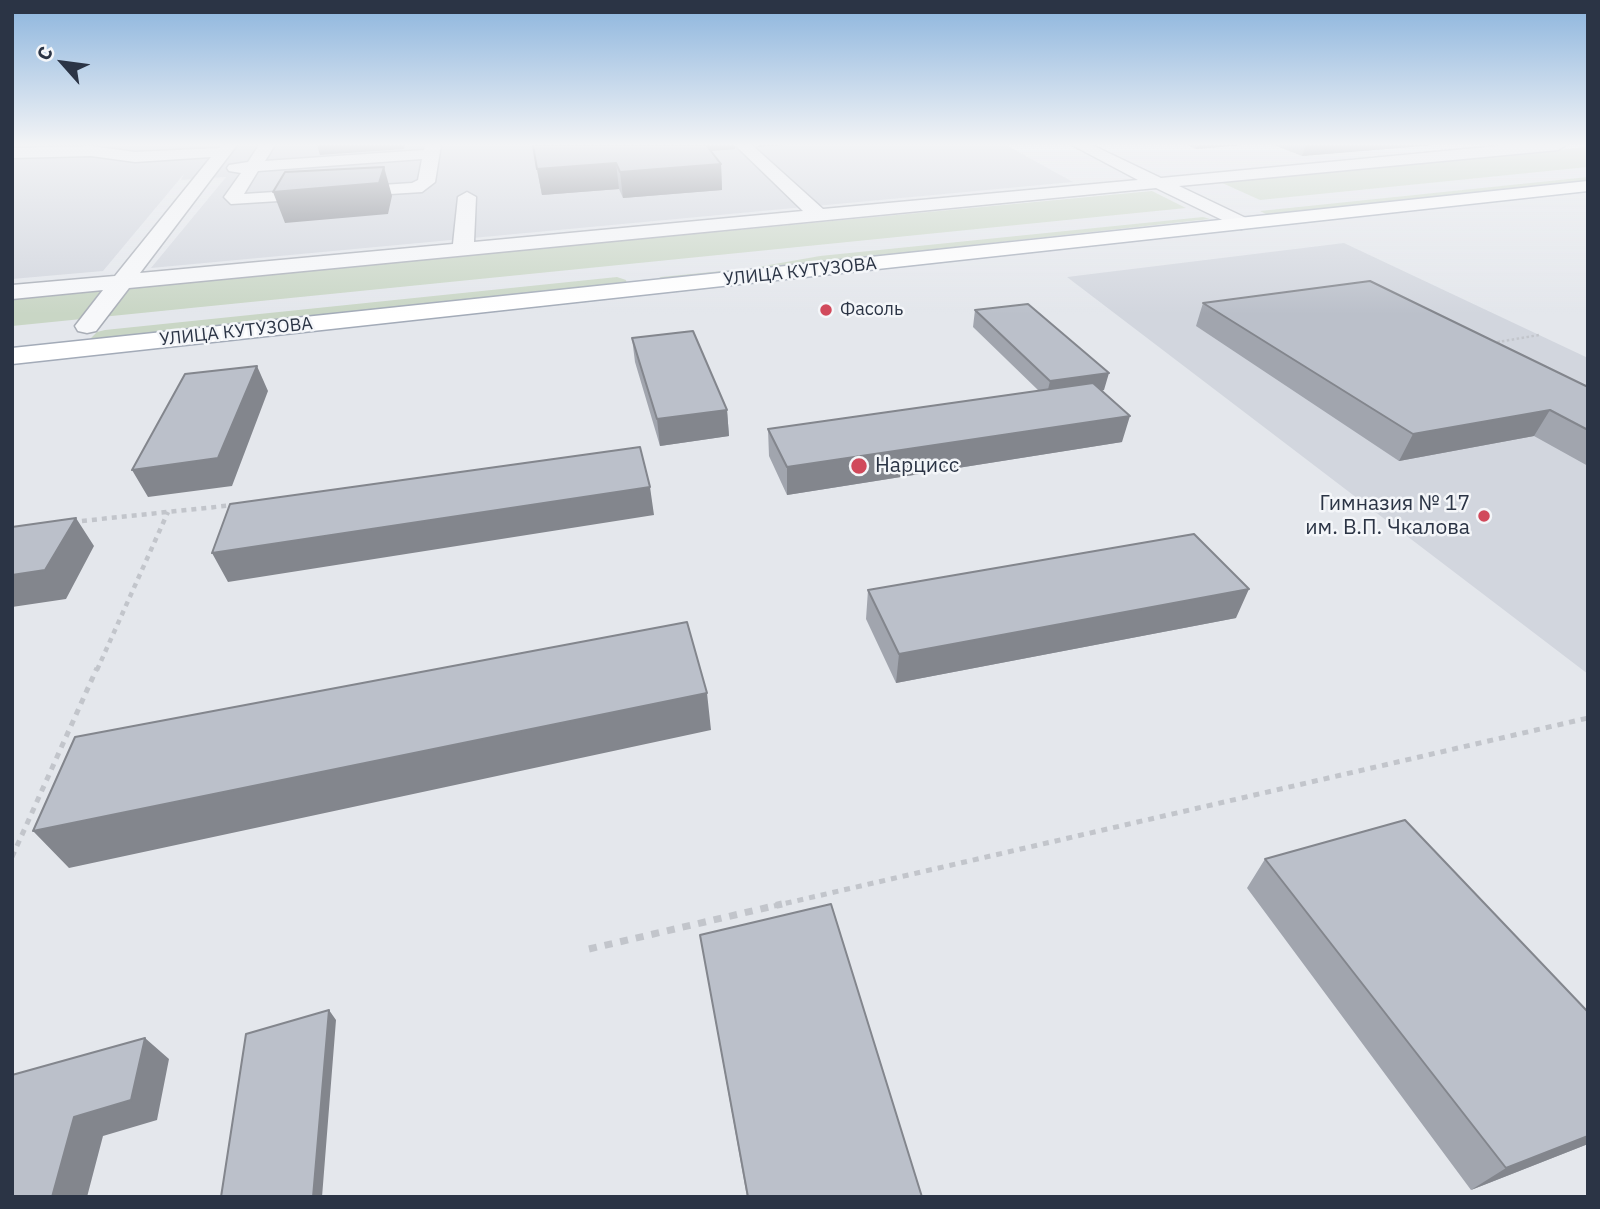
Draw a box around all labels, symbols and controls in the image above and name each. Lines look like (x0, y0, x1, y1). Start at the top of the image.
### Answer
north arrow (28, 28, 98, 98)
text: С (31, 42, 58, 64)
street label: УЛИЦА КУТУЗОВА (722, 253, 878, 291)
place label: Фасоль (840, 299, 903, 321)
marker: Фасоль (818, 302, 834, 318)
street label: УЛИЦА КУТУЗОВА (158, 313, 314, 351)
place label: Нарцисс (875, 453, 959, 479)
marker: Нарцисс (849, 456, 869, 476)
place label: Гимназия № 17 им. В.П. Чкалова (1305, 491, 1470, 541)
marker: Гимназия № 17 им. В.П. Чкалова (1476, 508, 1492, 524)

